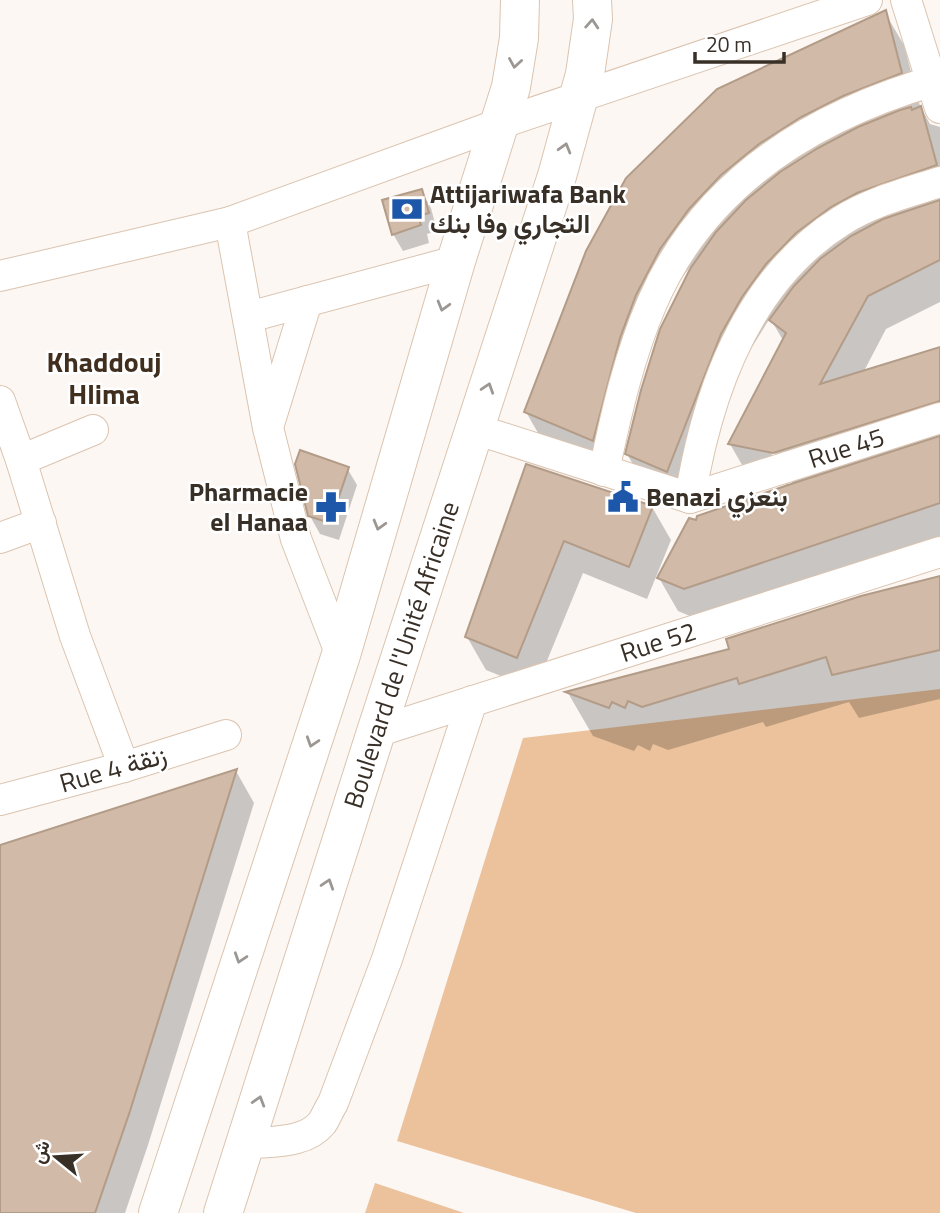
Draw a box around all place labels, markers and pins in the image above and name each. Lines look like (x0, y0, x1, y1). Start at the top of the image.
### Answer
place label: Attijariwafa Bank التجاري وفا بنك (430, 174, 627, 246)
bank icon: Attijariwafa Bank التجاري وفا بنك (390, 192, 424, 226)
place label: Pharmacie el Hanaa (189, 472, 308, 541)
place label: Benazi بنعزي (646, 477, 788, 519)
public building icon: Benazi بنعزي (606, 480, 640, 514)
pharmacy icon: Pharmacie el Hanaa (314, 490, 348, 524)

